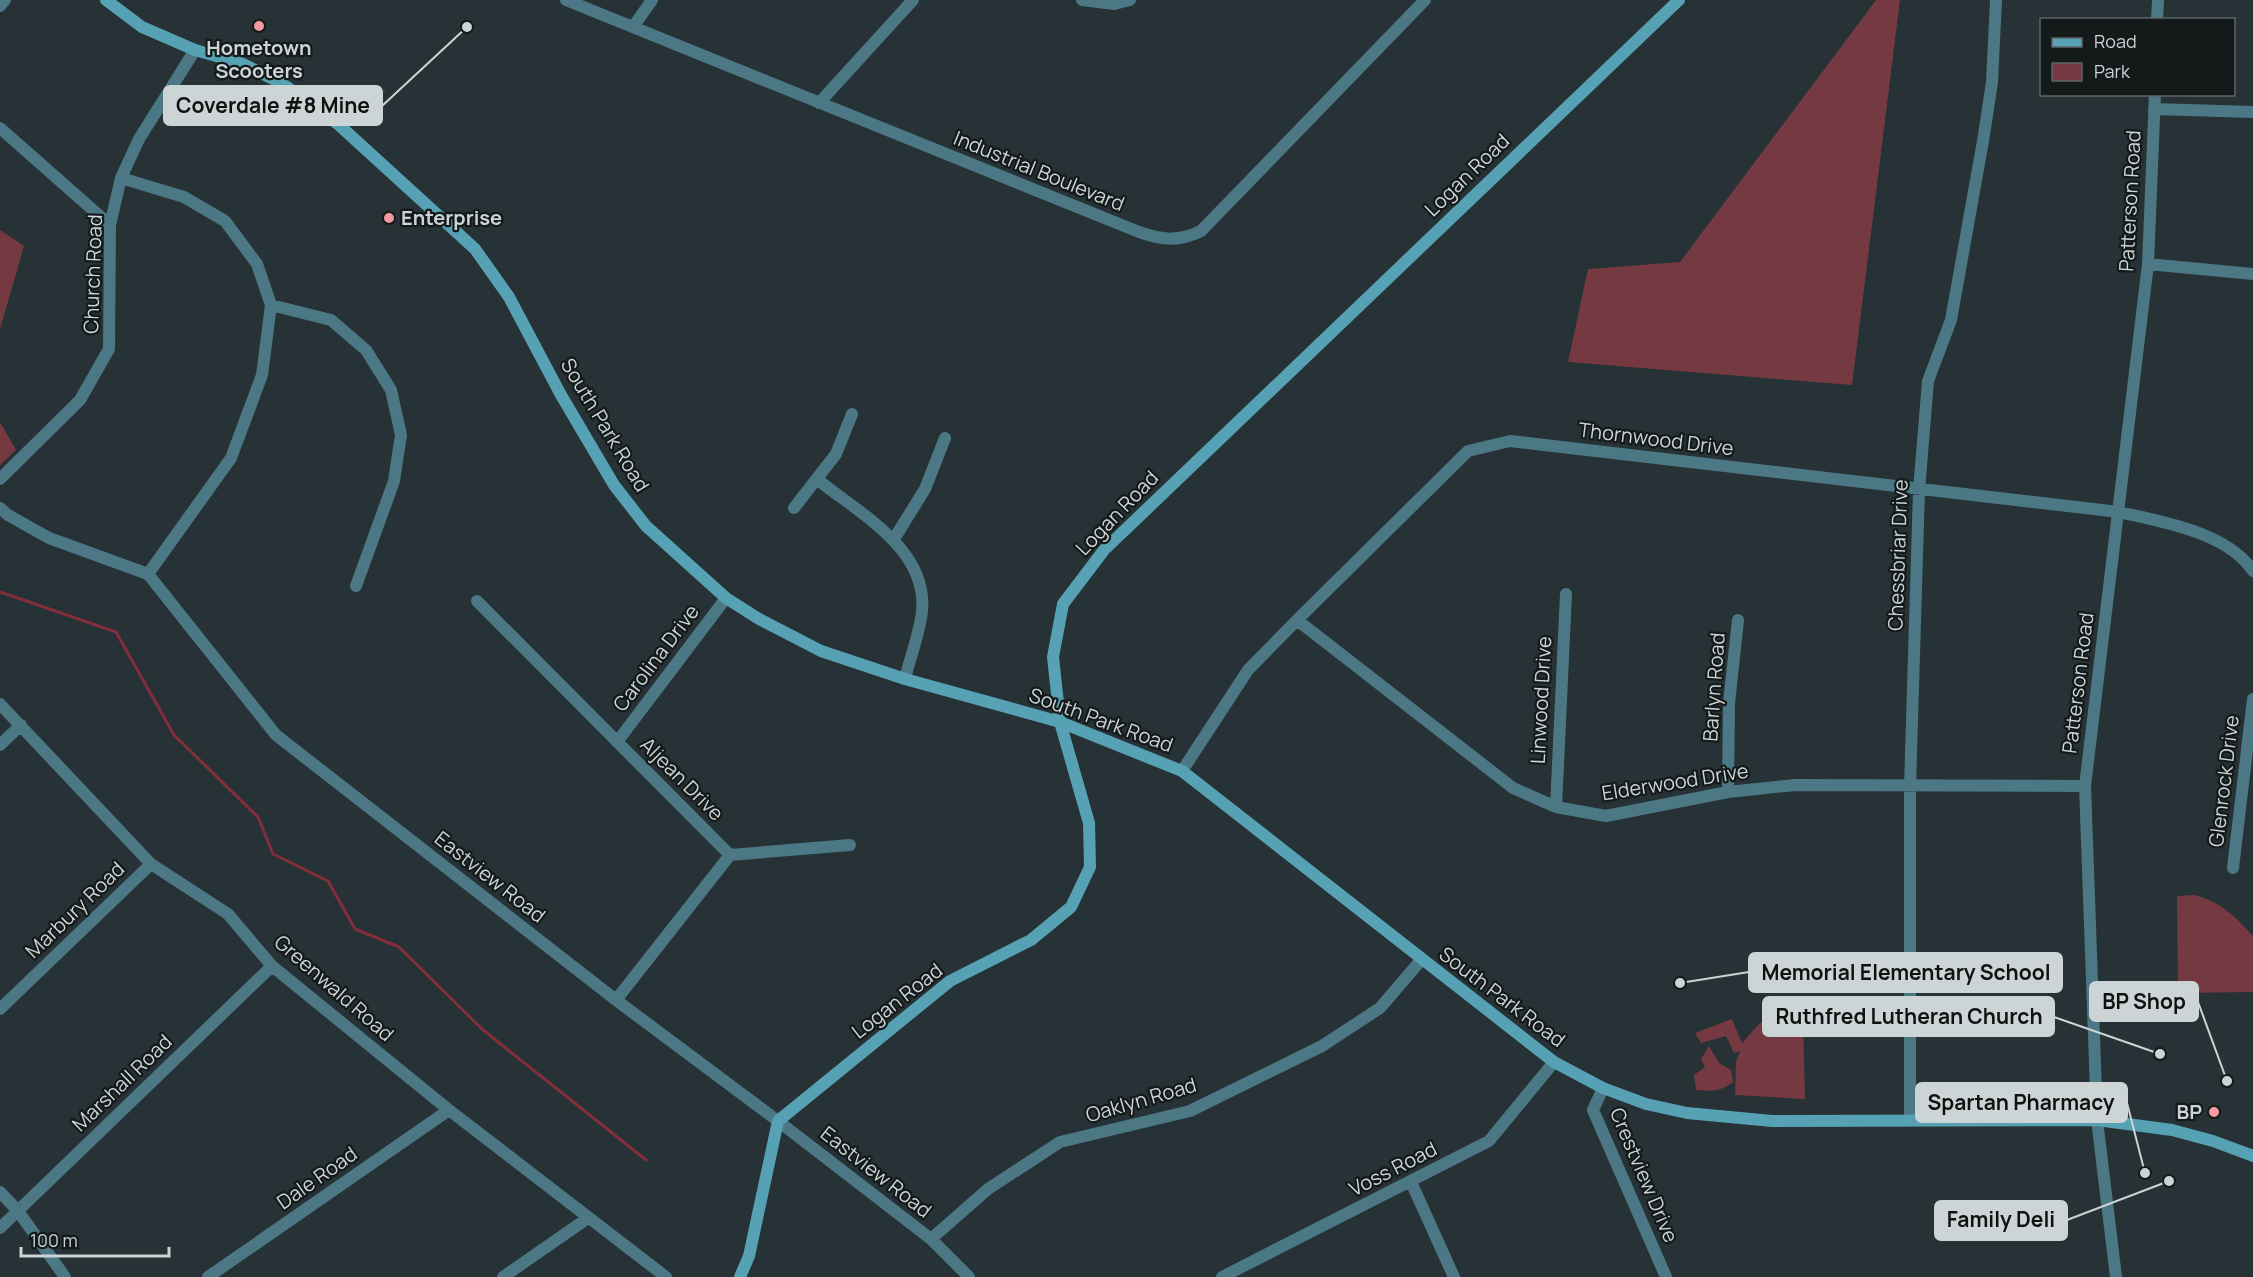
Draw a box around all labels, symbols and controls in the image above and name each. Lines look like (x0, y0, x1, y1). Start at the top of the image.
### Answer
legend (2040, 18, 2235, 96)
marker: Hometown Scooters (252, 19, 266, 33)
text: Road (2094, 29, 2137, 53)
place label: Hometown Scooters (206, 34, 312, 84)
text: Park (2094, 59, 2131, 83)
callout: Coverdale #8 Mine (164, 86, 382, 125)
text: Coverdale #8 Mine (176, 91, 370, 119)
street label: Industrial Boulevard (950, 124, 1129, 217)
street label: Logan Road (1418, 127, 1515, 222)
street label: Patterson Road (2112, 130, 2147, 272)
place label: Enterprise (401, 204, 502, 231)
marker: Enterprise (382, 211, 396, 225)
street label: Church Road (77, 214, 108, 334)
street label: South Park Road (555, 353, 656, 496)
street label: Thornwood Drive (1577, 416, 1735, 461)
street label: Logan Road (1069, 464, 1164, 561)
street label: Chessbriar Drive (1881, 479, 1914, 631)
street label: Carolina Drive (606, 599, 705, 717)
street label: Patterson Road (2055, 611, 2100, 755)
street label: Barlyn Road (1696, 632, 1731, 742)
street label: Linwood Drive (1524, 635, 1557, 765)
street label: South Park Road (1026, 681, 1177, 758)
street label: Glenrock Drive (2202, 713, 2245, 848)
street label: Aljean Drive (635, 731, 730, 826)
street label: Elderwood Drive (1600, 757, 1750, 806)
street label: Eastview Road (429, 825, 551, 928)
street label: Marbury Road (19, 856, 130, 964)
street label: Greenwald Road (269, 928, 400, 1047)
street label: South Park Road (1434, 940, 1571, 1053)
callout: Memorial Elementary School (1749, 953, 2062, 992)
street label: Logan Road (846, 957, 948, 1045)
text: Memorial Elementary School (1761, 958, 2051, 986)
callout: BP Shop (2090, 982, 2198, 1021)
text: BP Shop (2102, 987, 2186, 1015)
callout: Ruthfred Lutheran Church (1763, 997, 2054, 1036)
text: Ruthfred Lutheran Church (1775, 1002, 2043, 1030)
street label: Marshall Road (66, 1028, 177, 1137)
street label: Oaklyn Road (1082, 1071, 1199, 1128)
callout: Spartan Pharmacy (1916, 1083, 2127, 1122)
text: Spartan Pharmacy (1927, 1088, 2115, 1116)
place label: BP (2177, 1098, 2202, 1125)
street label: Crestview Drive (1604, 1103, 1685, 1246)
marker: BP (2207, 1105, 2221, 1119)
street label: Eastview Road (815, 1120, 937, 1223)
street label: Voss Road (1344, 1135, 1441, 1202)
street label: Dale Road (271, 1140, 362, 1215)
callout: Family Deli (1935, 1201, 2067, 1240)
text: Family Deli (1947, 1205, 2055, 1233)
scale bar (21, 1220, 170, 1258)
text: 100 m (30, 1228, 78, 1252)

